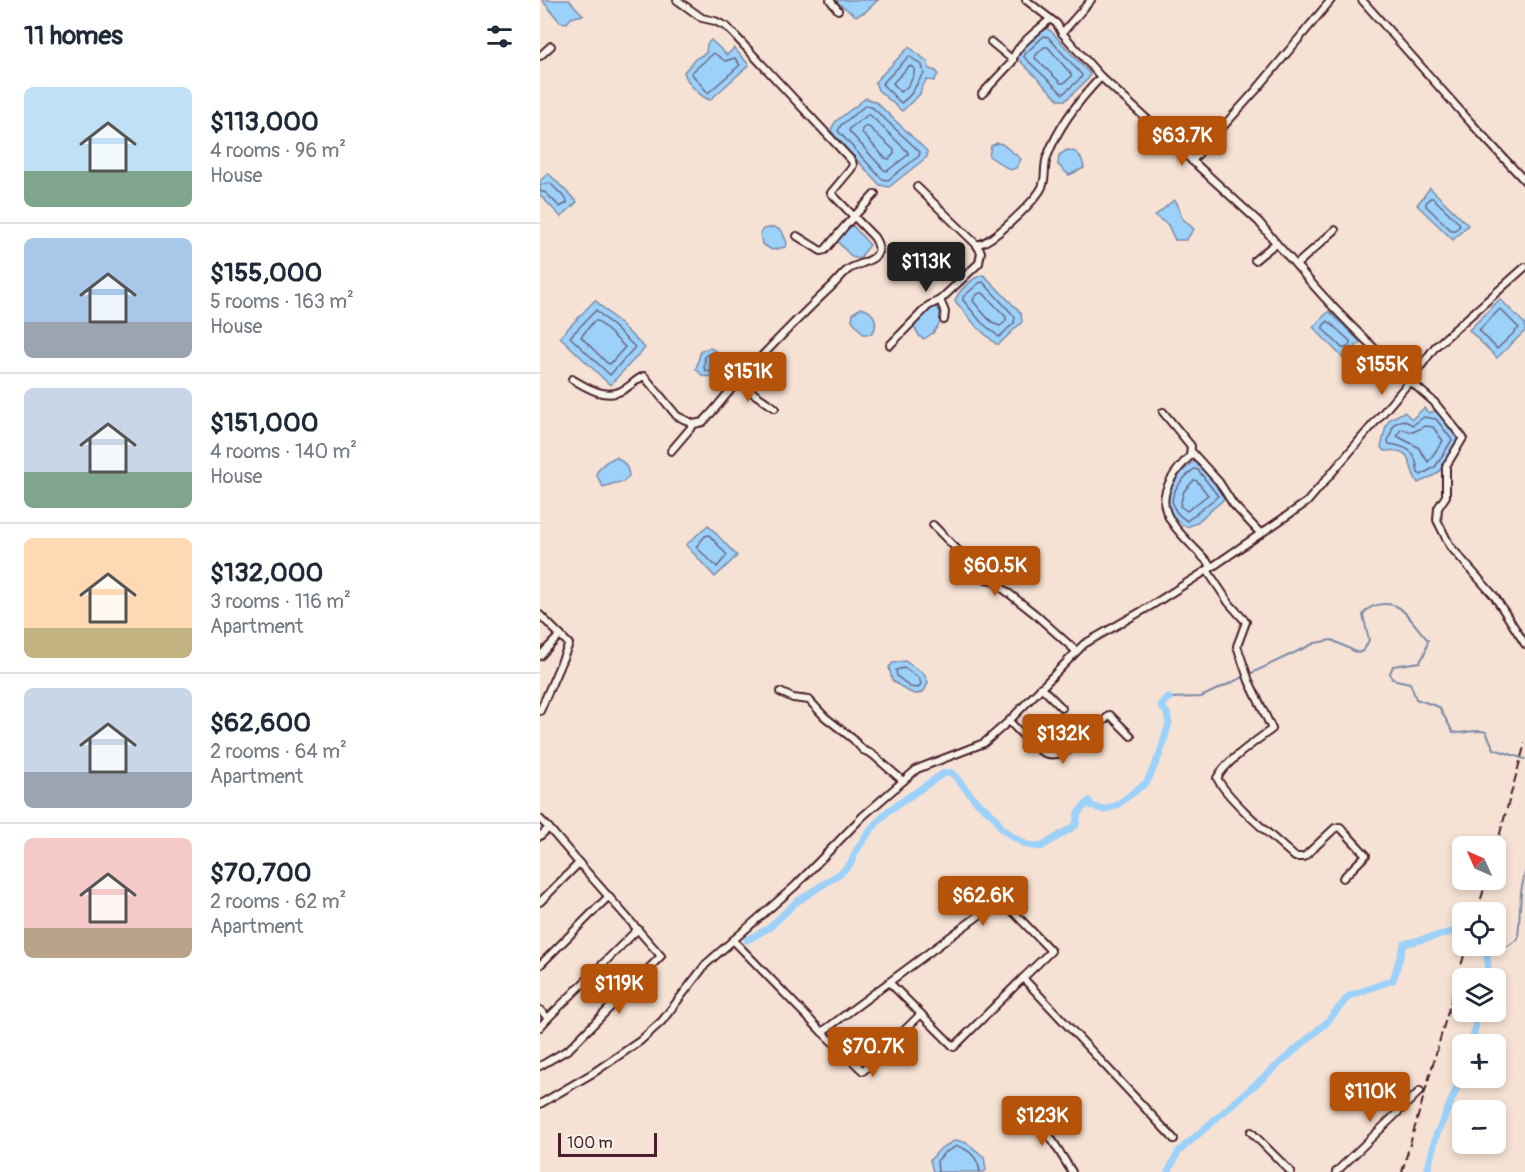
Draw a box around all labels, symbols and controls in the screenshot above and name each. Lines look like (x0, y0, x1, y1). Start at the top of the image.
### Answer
text: 11 homes (24, 20, 123, 52)
icon: filters (483, 20, 516, 53)
text: $113,000 (210, 106, 319, 138)
icon: home (72, 111, 144, 183)
pin: $63.7K (1133, 116, 1231, 167)
text: $63.7K (1152, 123, 1212, 148)
text: 4 rooms · 96 m² (210, 138, 346, 163)
text: House (210, 163, 262, 188)
pin: $113K (884, 242, 968, 293)
text: $113K (901, 249, 951, 274)
text: $155,000 (210, 257, 322, 289)
icon: home (72, 262, 144, 334)
text: 5 rooms · 163 m² (210, 289, 354, 314)
text: House (210, 314, 262, 339)
pin: $155K (1340, 345, 1424, 396)
pin: $151K (706, 352, 790, 403)
text: $155K (1356, 352, 1408, 377)
text: $151K (723, 359, 773, 384)
text: $151,000 (210, 407, 318, 439)
icon: home (72, 412, 144, 484)
text: 4 rooms · 140 m² (210, 439, 357, 464)
text: House (210, 464, 262, 489)
pin: $60.5K (946, 546, 1044, 597)
text: $60.5K (963, 553, 1027, 578)
text: $132,000 (210, 557, 323, 589)
icon: home (72, 562, 144, 634)
text: 3 rooms · 116 m² (210, 589, 351, 614)
text: Apartment (210, 614, 303, 639)
text: $62,600 (210, 707, 311, 739)
icon: home (72, 712, 144, 784)
pin: $132K (1021, 714, 1105, 765)
text: $132K (1036, 721, 1090, 746)
text: 2 rooms · 64 m² (210, 739, 347, 764)
text: Apartment (210, 764, 303, 789)
north arrow (1452, 836, 1506, 890)
map controls (1452, 836, 1506, 1154)
text: $70,700 (210, 857, 311, 889)
icon: home (72, 862, 144, 934)
pin: $62.6K (934, 876, 1032, 927)
text: $62.6K (952, 883, 1014, 908)
text: 2 rooms · 62 m² (210, 889, 346, 914)
button: locate (1452, 902, 1506, 956)
text: Apartment (210, 914, 303, 939)
pin: $119K (577, 964, 661, 1015)
button: layers (1452, 968, 1506, 1022)
text: $119K (595, 971, 643, 996)
pin: $70.7K (824, 1027, 922, 1078)
text: $70.7K (842, 1034, 904, 1059)
button: + (1452, 1034, 1506, 1088)
pin: $110K (1328, 1072, 1412, 1123)
text: $110K (1344, 1079, 1396, 1104)
pin: $123K (1000, 1096, 1084, 1147)
button: − (1452, 1100, 1506, 1154)
text: $123K (1016, 1103, 1068, 1128)
scale bar (558, 1130, 657, 1158)
text: 100 m (567, 1133, 613, 1153)

